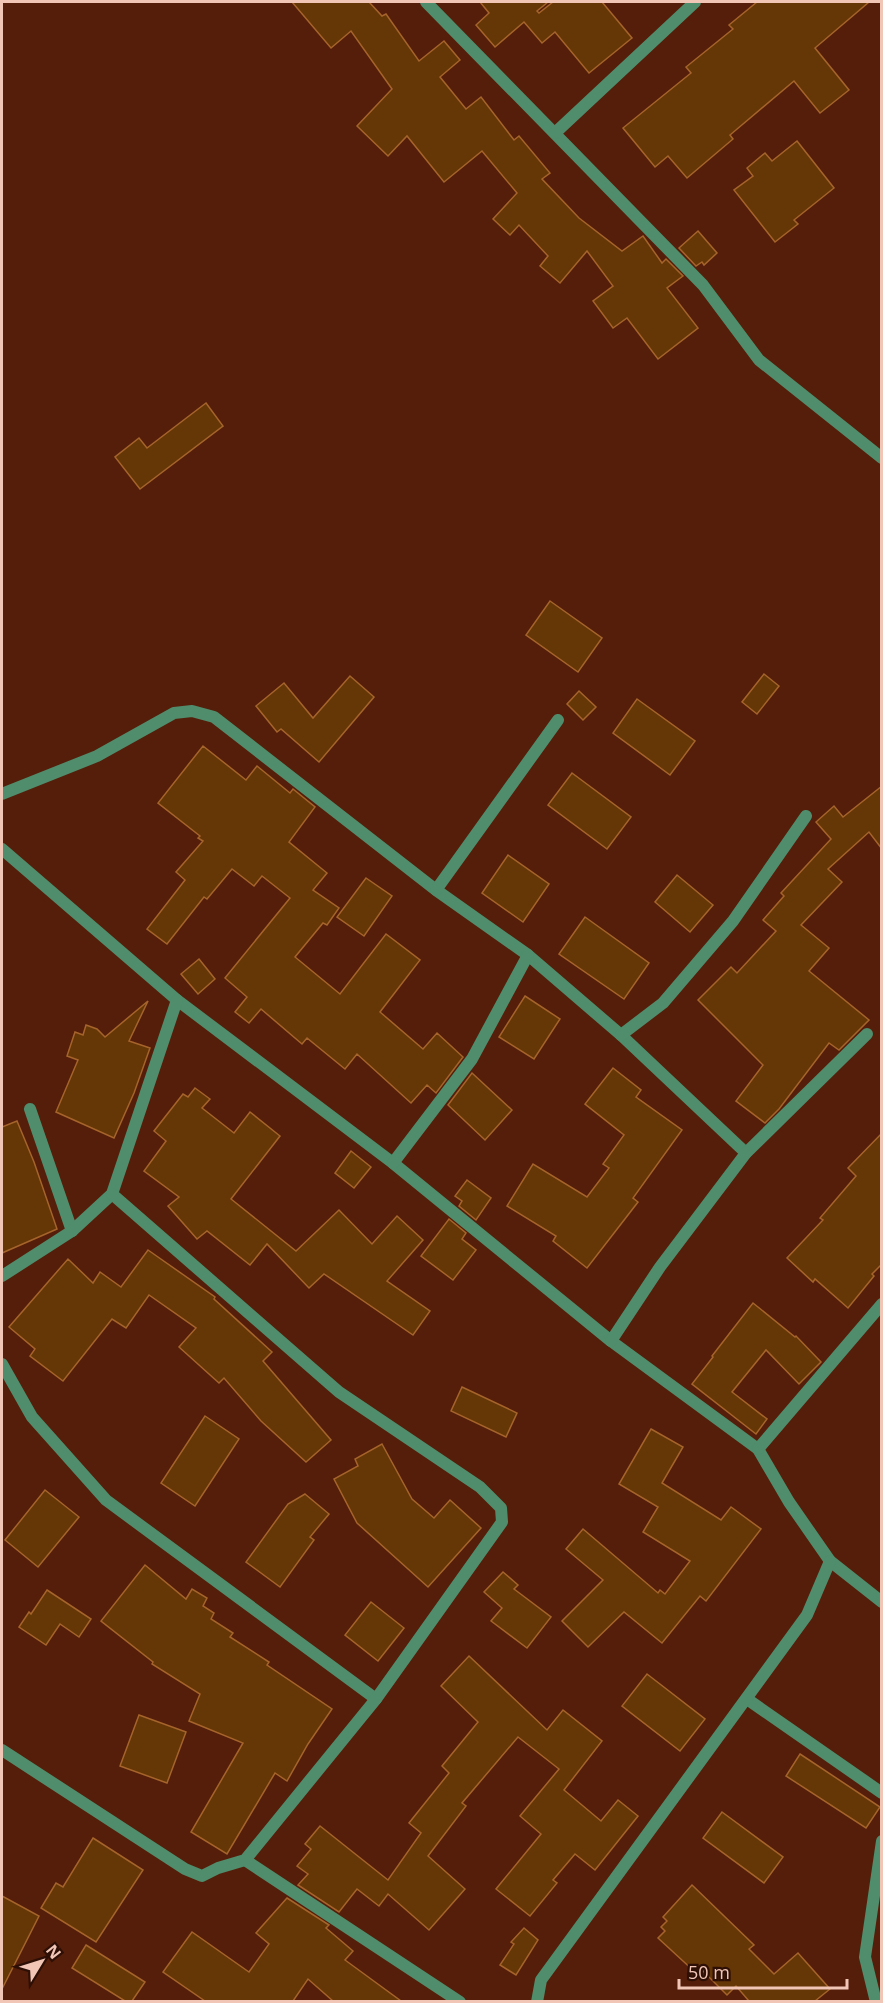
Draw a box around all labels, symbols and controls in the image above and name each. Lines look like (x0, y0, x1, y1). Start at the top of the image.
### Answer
north arrow (12, 1931, 72, 1991)
text: N (41, 1940, 66, 1964)
scale bar (679, 1952, 847, 1990)
text: 50 m (688, 1960, 730, 1984)

